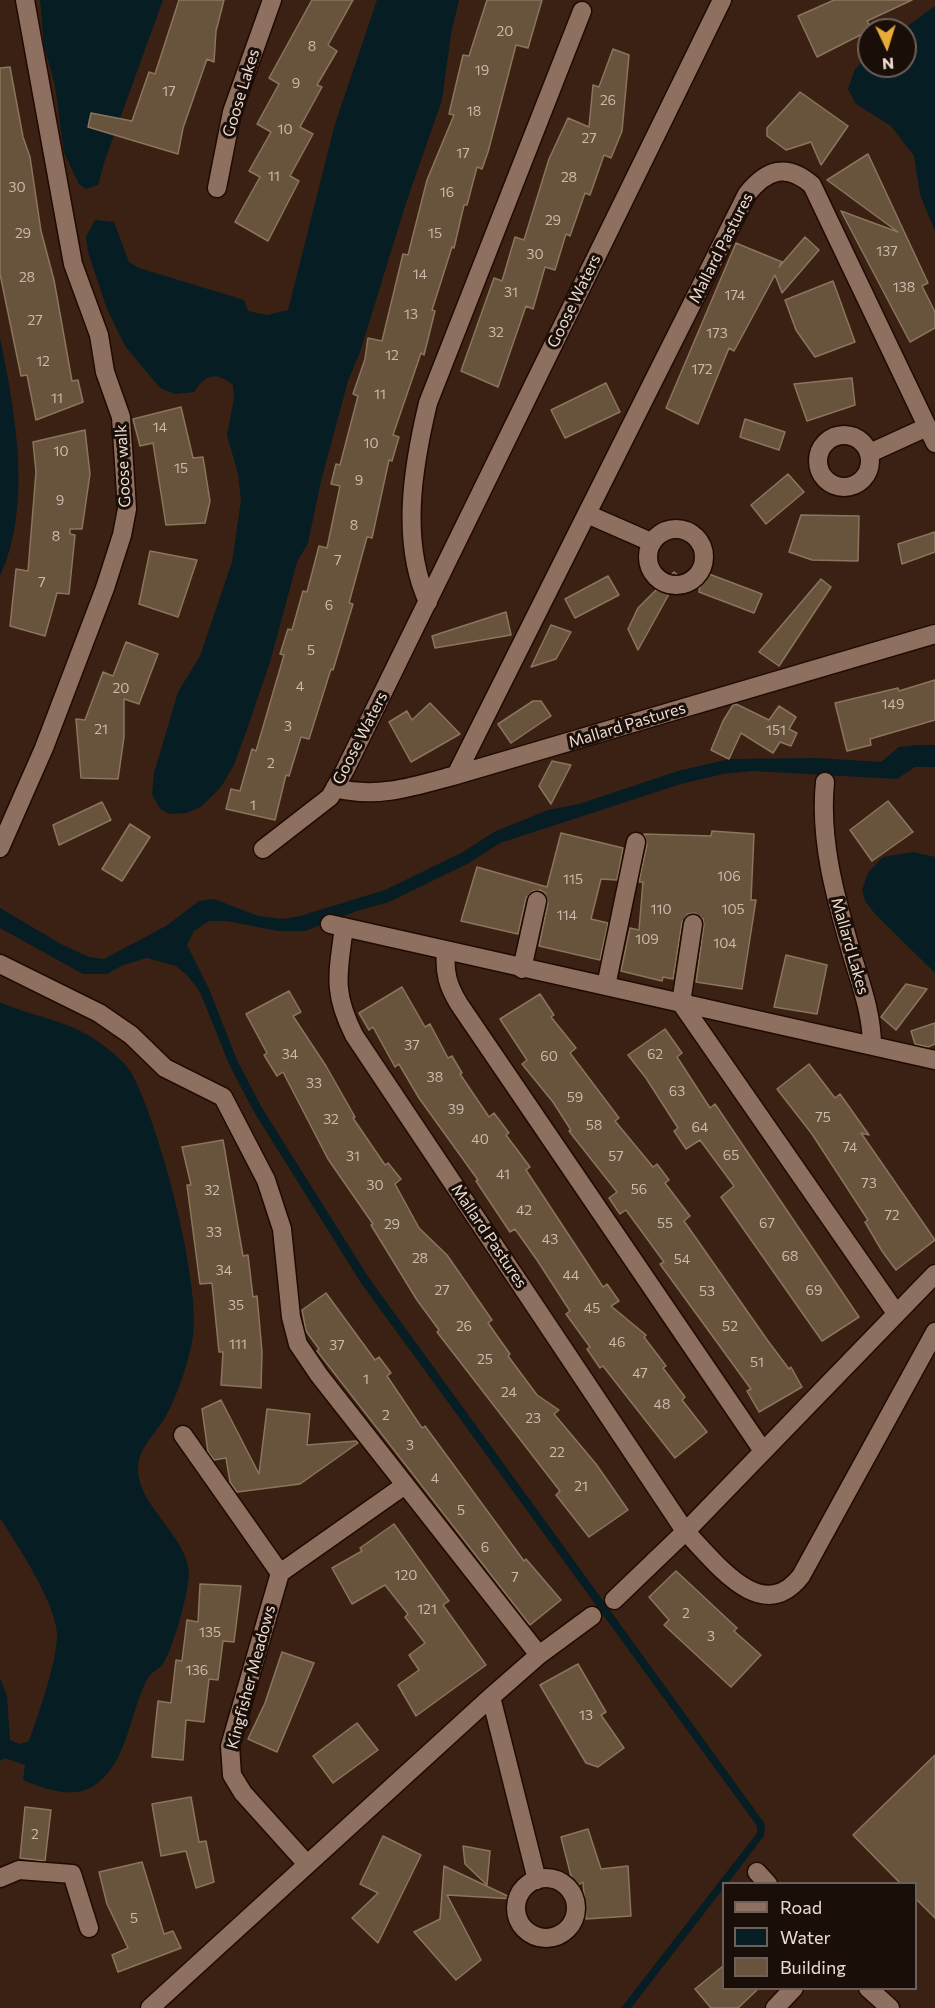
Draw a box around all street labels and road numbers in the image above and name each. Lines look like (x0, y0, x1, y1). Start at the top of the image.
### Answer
street label: Goose Lakes (219, 47, 263, 139)
street label: Mallard Pastures (685, 190, 757, 306)
street label: Goose Waters (543, 251, 605, 351)
street label: Goose walk (111, 424, 135, 508)
street label: Goose Waters (328, 688, 392, 788)
street label: Mallard Pastures (566, 698, 688, 752)
street label: Mallard Lakes (827, 895, 873, 997)
street label: Mallard Pastures (447, 1180, 531, 1292)
street label: Kingfisher Meadows (223, 1603, 279, 1751)

